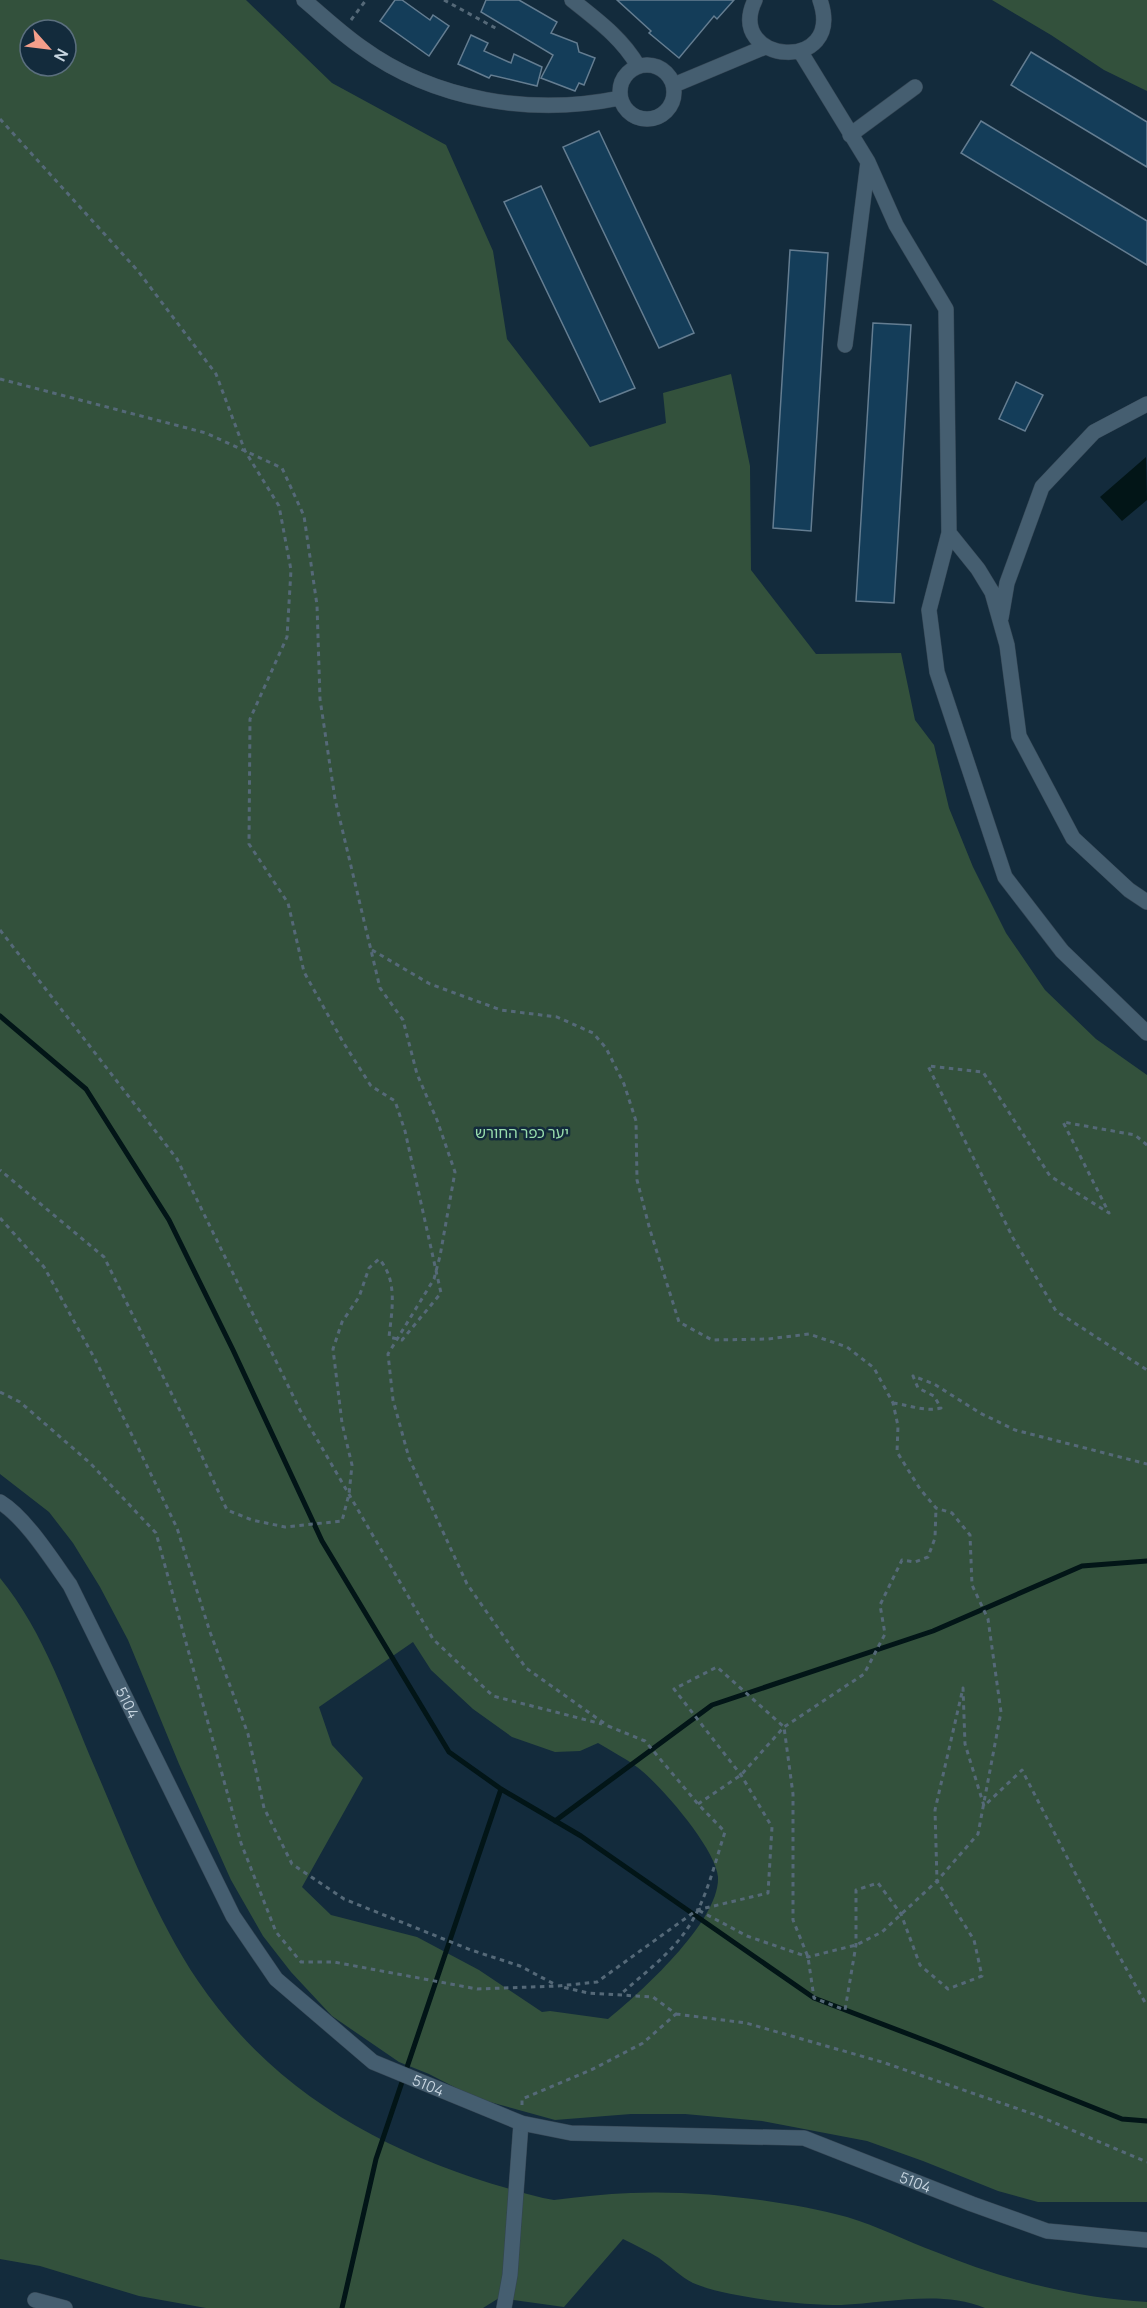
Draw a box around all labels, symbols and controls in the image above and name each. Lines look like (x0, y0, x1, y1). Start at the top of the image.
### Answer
north arrow (18, 18, 78, 78)
text: N (49, 45, 74, 65)
park label: יער כפר החורש (475, 1122, 569, 1143)
street label: 5104 (111, 1683, 144, 1722)
street label: 5104 (409, 2069, 448, 2101)
street label: 5104 (897, 2166, 935, 2198)

